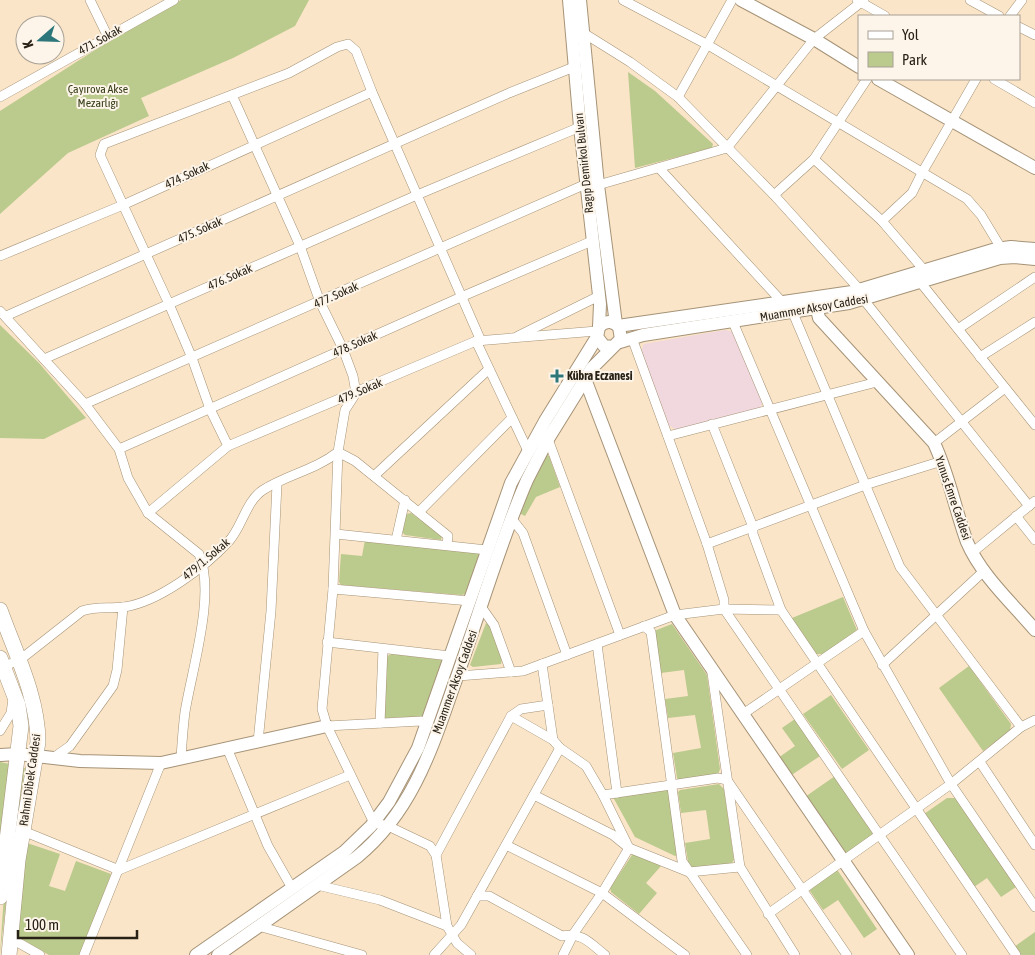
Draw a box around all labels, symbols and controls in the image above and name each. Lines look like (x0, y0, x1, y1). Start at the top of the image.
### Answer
north arrow (15, 15, 65, 65)
legend (858, 15, 1020, 80)
street label: 471. Sokak (76, 22, 125, 58)
text: Yol (902, 26, 919, 43)
text: K (19, 38, 36, 50)
text: Park (902, 51, 927, 68)
park label: Çayırova Akse Mezarlığı (68, 82, 128, 110)
street label: Ragıp Demirkol Bulvarı (572, 112, 596, 214)
street label: 474. Sokak (163, 158, 212, 191)
street label: 475. Sokak (175, 214, 225, 246)
street label: 476. Sokak (205, 261, 255, 293)
street label: 477. Sokak (311, 279, 361, 311)
street label: Muammer Aksoy Caddesi (759, 292, 869, 324)
street label: 478. Sokak (330, 328, 380, 360)
place label: Kübra Eczanesi (567, 369, 633, 383)
marker: Kübra Eczanesi (551, 370, 563, 382)
street label: 479. Sokak (335, 375, 385, 407)
street label: Yunus Emre Caddesi (932, 454, 974, 542)
street label: 479/1. Sokak (180, 535, 233, 583)
street label: Muammer Aksoy Caddesi (430, 628, 480, 736)
street label: Rahmi Dibek Caddesi (17, 733, 43, 827)
scale bar (18, 908, 136, 940)
text: 100 m (25, 916, 59, 933)

